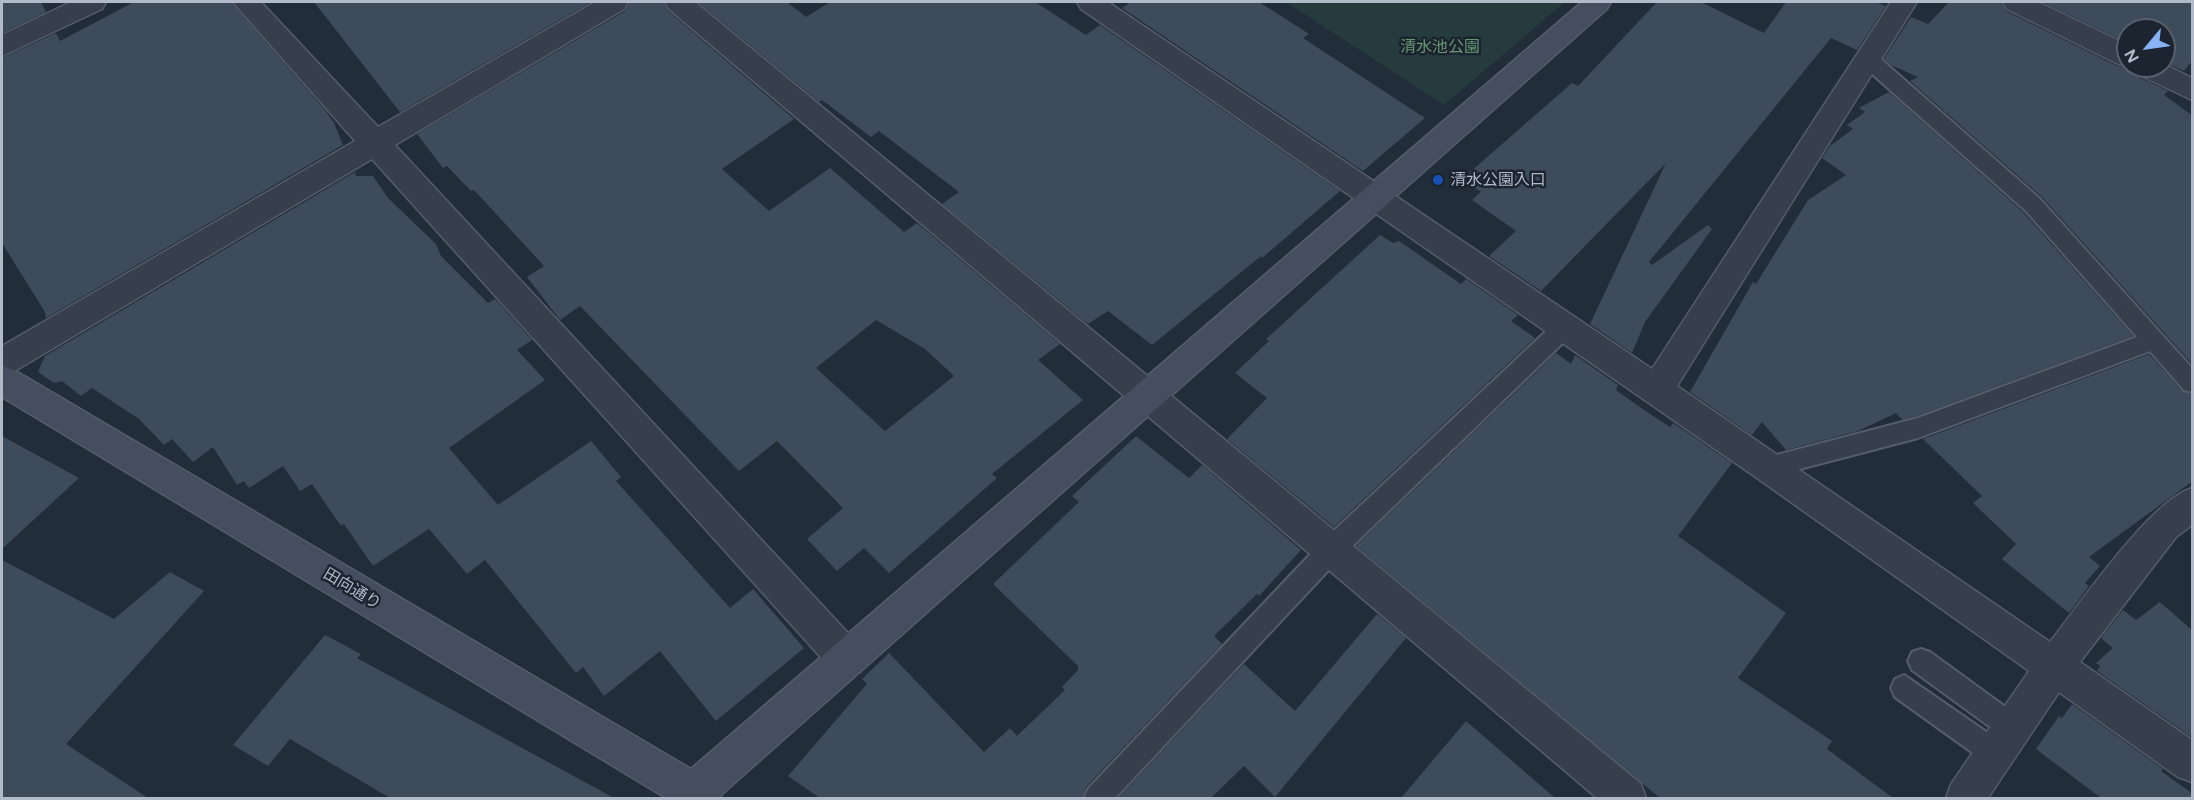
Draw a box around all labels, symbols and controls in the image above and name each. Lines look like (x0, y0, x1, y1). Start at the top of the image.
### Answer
north arrow (2116, 18, 2176, 78)
park label: 清水池公園 (1400, 37, 1480, 57)
text: N (2120, 46, 2143, 66)
place label: 清水公園入口 (1450, 170, 1546, 190)
marker: 清水公園入口 (1431, 173, 1445, 187)
street label: 田向通り (320, 564, 384, 614)

